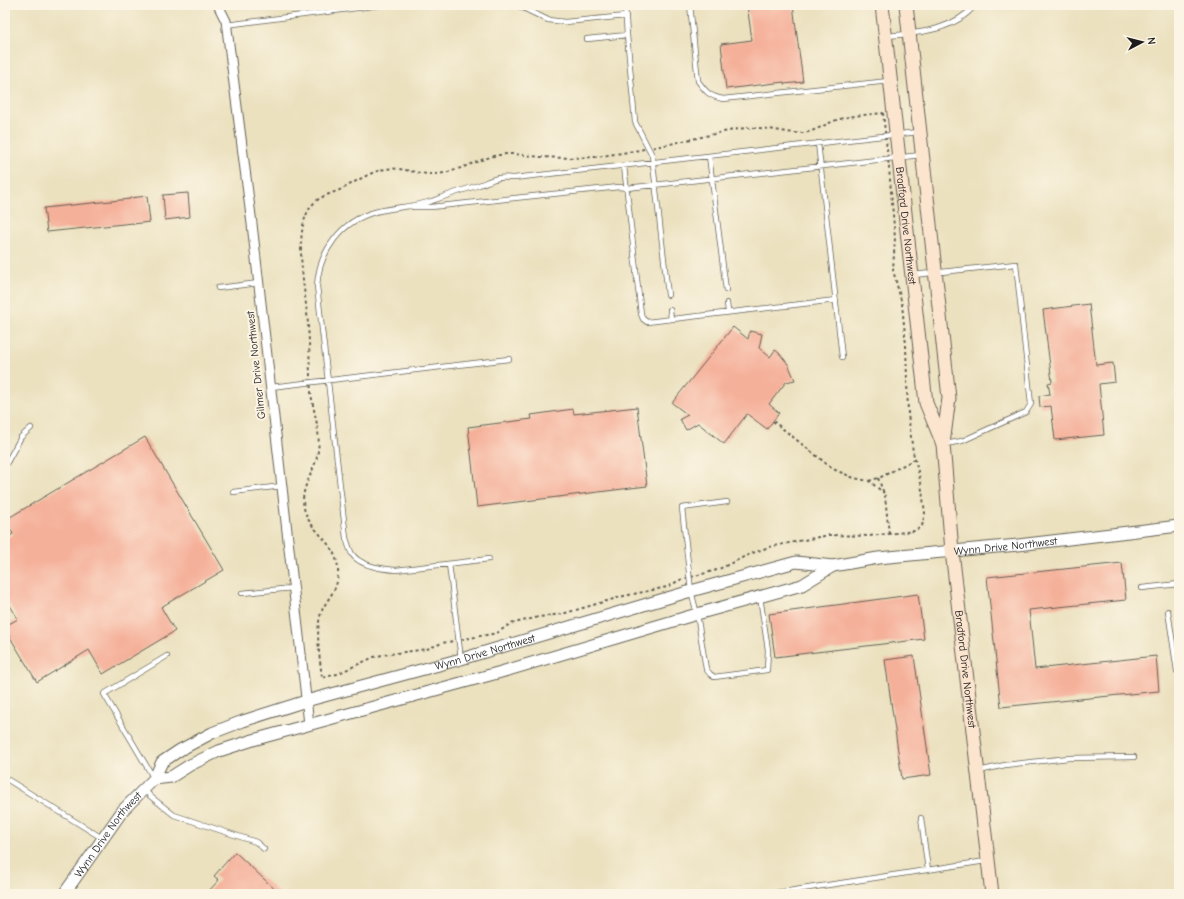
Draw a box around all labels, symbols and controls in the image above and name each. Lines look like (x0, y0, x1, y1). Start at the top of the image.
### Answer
north arrow (1122, 22, 1162, 62)
text: N (1145, 36, 1158, 45)
street label: Bradford Drive Northwest (893, 166, 919, 286)
street label: Gilmer Drive Northwest (244, 309, 268, 420)
street label: Wynn Drive Northwest (953, 534, 1059, 557)
street label: Bradford Drive Northwest (952, 610, 979, 729)
street label: Wynn Drive Northwest (433, 631, 537, 672)
street label: Wynn Drive Northwest (71, 788, 145, 880)

